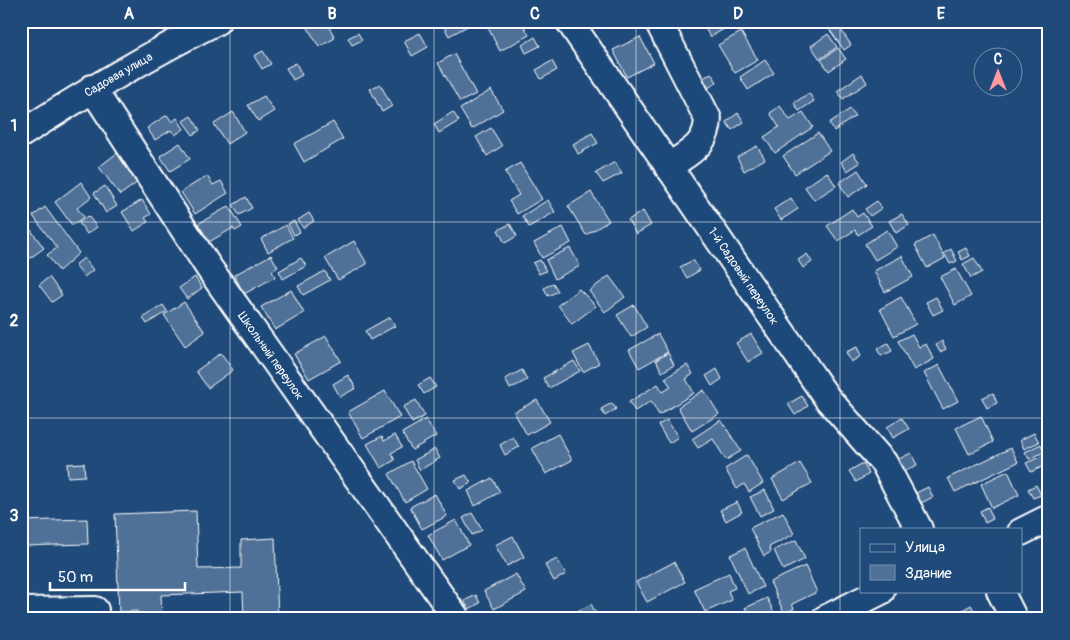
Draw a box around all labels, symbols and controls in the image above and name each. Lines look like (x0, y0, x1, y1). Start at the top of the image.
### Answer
text: A (124, 4, 135, 24)
text: B (327, 4, 337, 24)
text: C (530, 4, 540, 24)
text: D (733, 4, 743, 24)
text: E (937, 4, 946, 24)
north arrow (972, 48, 1022, 98)
street label: Садовая улица (82, 49, 156, 101)
text: С (994, 51, 1003, 68)
text: 1 (11, 116, 17, 136)
street label: 1-й Садовый переулок (705, 225, 782, 328)
street label: Школьный переулок (234, 309, 307, 403)
text: 2 (10, 311, 19, 331)
text: 3 (10, 506, 19, 526)
legend (860, 528, 1022, 592)
text: Улица (905, 538, 945, 557)
scale bar (50, 560, 185, 592)
text: Здание (905, 564, 952, 583)
text: 50 m (58, 568, 93, 587)

